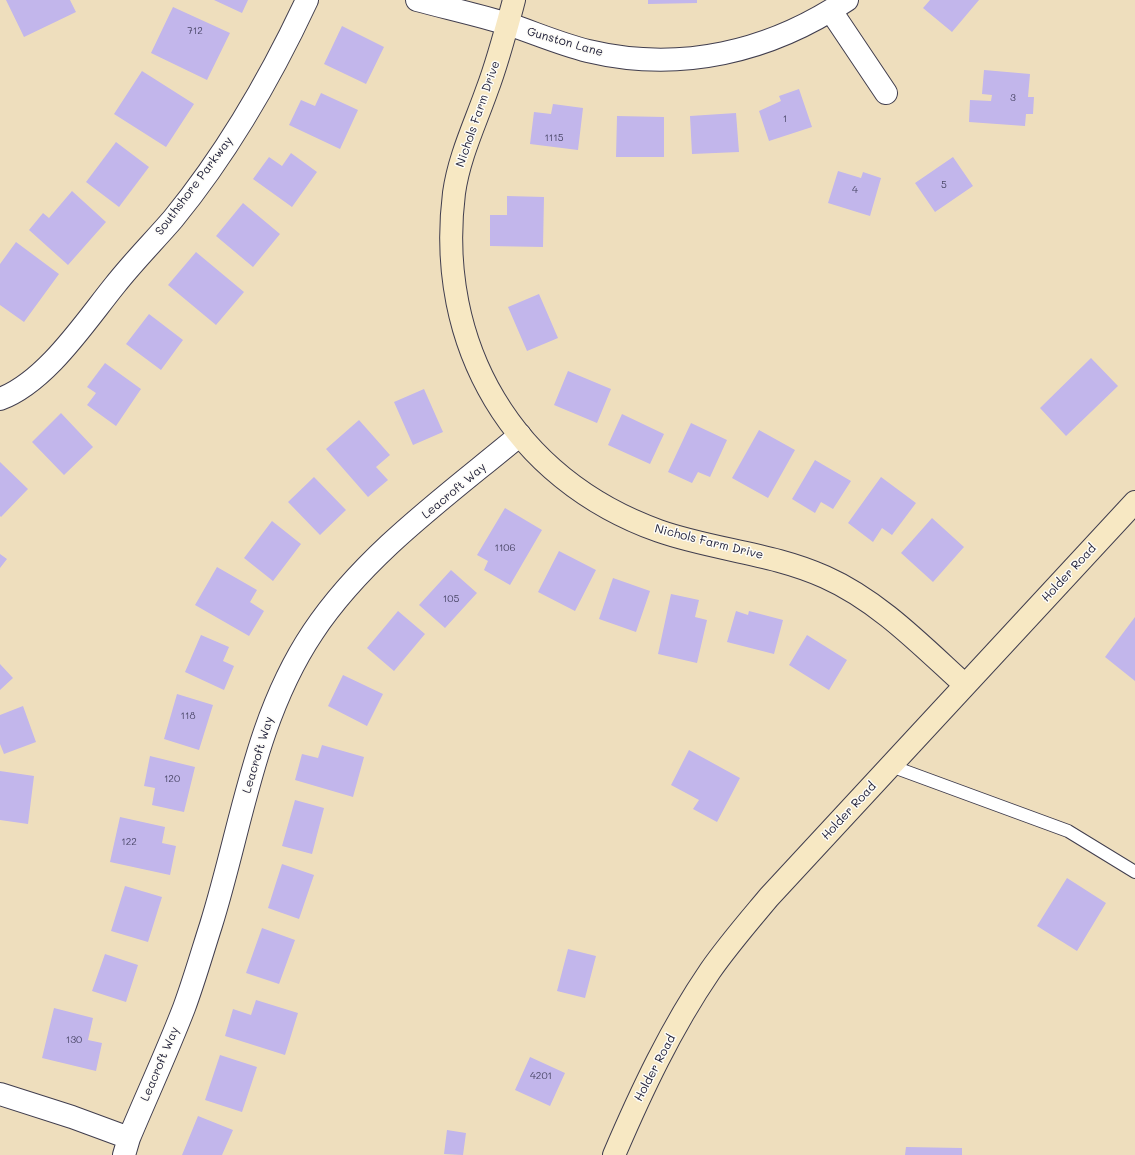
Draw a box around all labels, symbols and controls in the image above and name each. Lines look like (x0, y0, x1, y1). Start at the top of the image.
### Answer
street label: Gunston Lane (525, 24, 605, 60)
house number: 712 (187, 25, 203, 37)
street label: Nichols Farm Drive (453, 59, 503, 169)
house number: 3 (1010, 92, 1016, 104)
house number: 1 (783, 113, 787, 125)
house number: 1115 (544, 132, 564, 144)
street label: Southshore Parkway (152, 134, 236, 238)
house number: 5 (941, 179, 947, 191)
house number: 4 (852, 184, 858, 196)
street label: Leacroft Way (419, 460, 489, 522)
street label: Nichols Farm Drive (653, 522, 765, 562)
street label: Holder Road (1039, 541, 1099, 605)
house number: 1106 (494, 542, 516, 554)
house number: 105 (443, 593, 459, 605)
house number: 118 (181, 710, 195, 722)
street label: Leacroft Way (239, 715, 277, 795)
house number: 120 (164, 773, 180, 785)
street label: Holder Road (819, 779, 879, 843)
house number: 122 (121, 836, 137, 848)
street label: Leacroft Way (138, 1025, 182, 1103)
street label: Holder Road (631, 1032, 679, 1104)
house number: 130 (66, 1034, 82, 1046)
house number: 4201 (530, 1070, 552, 1082)

